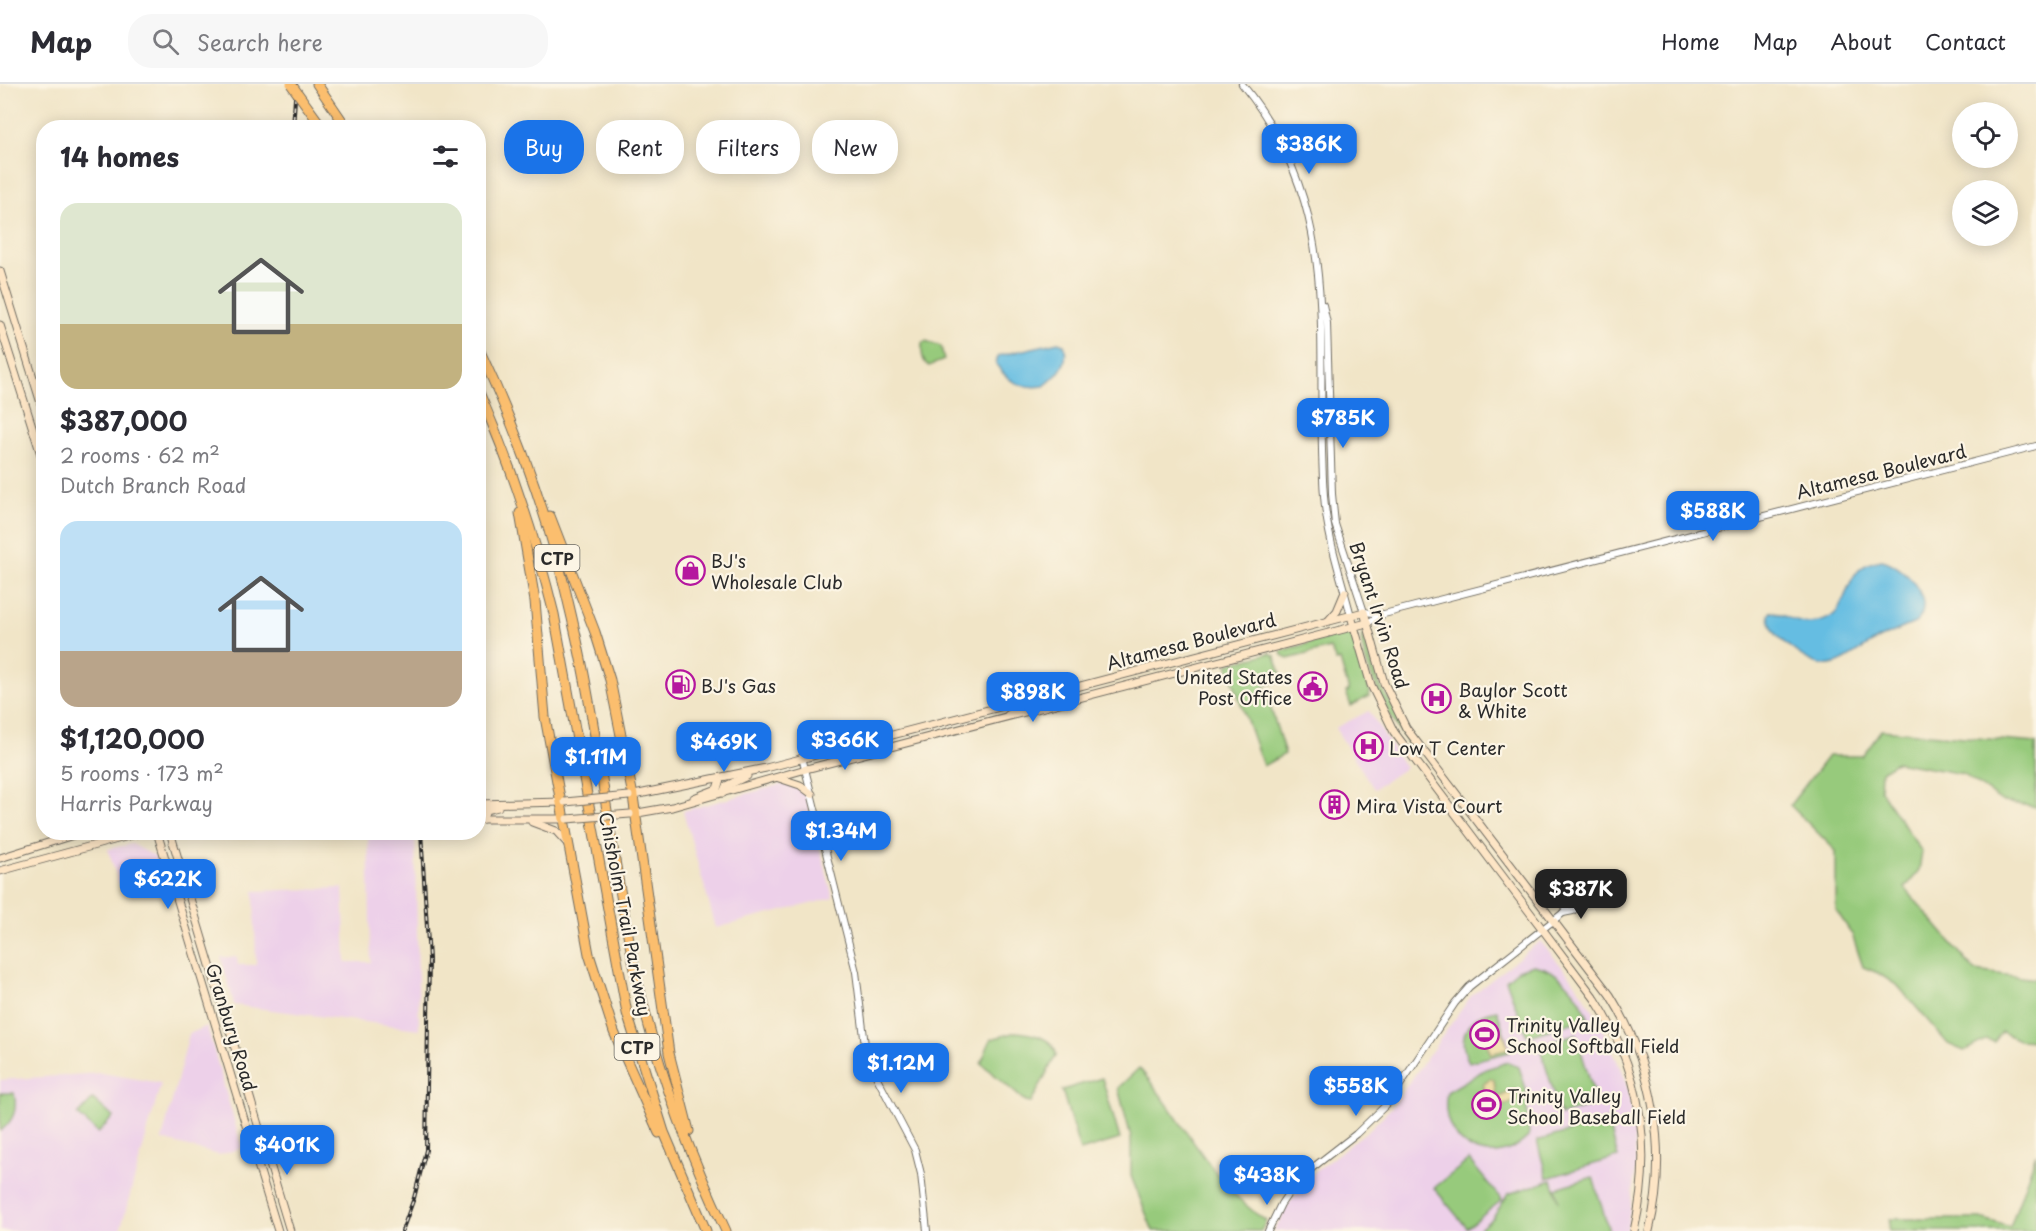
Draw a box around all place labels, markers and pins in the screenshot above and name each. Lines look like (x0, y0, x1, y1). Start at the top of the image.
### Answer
pin: $386K (1267, 124, 1351, 175)
pin: $785K (1301, 398, 1385, 449)
pin: $588K (1671, 491, 1755, 542)
place label: BJ's Wholesale Club (711, 547, 843, 595)
shop icon: BJ's Wholesale Club (674, 554, 706, 586)
place label: United States Post Office (1175, 663, 1292, 711)
fuel station icon: BJ's Gas (664, 669, 696, 701)
public building icon: United States Post Office (1297, 670, 1329, 702)
place label: BJ's Gas (701, 672, 776, 699)
pin: $898K (991, 672, 1075, 723)
place label: Baylor Scott & White (1458, 676, 1568, 724)
hospital icon: Baylor Scott & White (1421, 683, 1453, 715)
pin: $366K (803, 720, 887, 771)
pin: $469K (682, 722, 766, 773)
hospital icon: Low T Center (1352, 731, 1384, 763)
place label: Low T Center (1389, 734, 1506, 761)
pin: $1.11M (547, 737, 645, 788)
building icon: Mira Vista Court (1319, 789, 1351, 821)
place label: Mira Vista Court (1356, 792, 1502, 819)
pin: $1.34M (792, 811, 890, 862)
pin: $622K (126, 859, 210, 910)
pin: $387K (1539, 869, 1623, 920)
place label: Trinity Valley School Softball Field (1506, 1011, 1679, 1059)
sports icon: Trinity Valley School Softball Field (1469, 1018, 1501, 1050)
pin: $1.12M (852, 1043, 950, 1094)
pin: $558K (1314, 1066, 1398, 1117)
place label: Trinity Valley School Baseball Field (1507, 1082, 1686, 1130)
sports icon: Trinity Valley School Baseball Field (1470, 1089, 1502, 1121)
pin: $401K (245, 1125, 329, 1176)
pin: $438K (1225, 1155, 1309, 1206)

